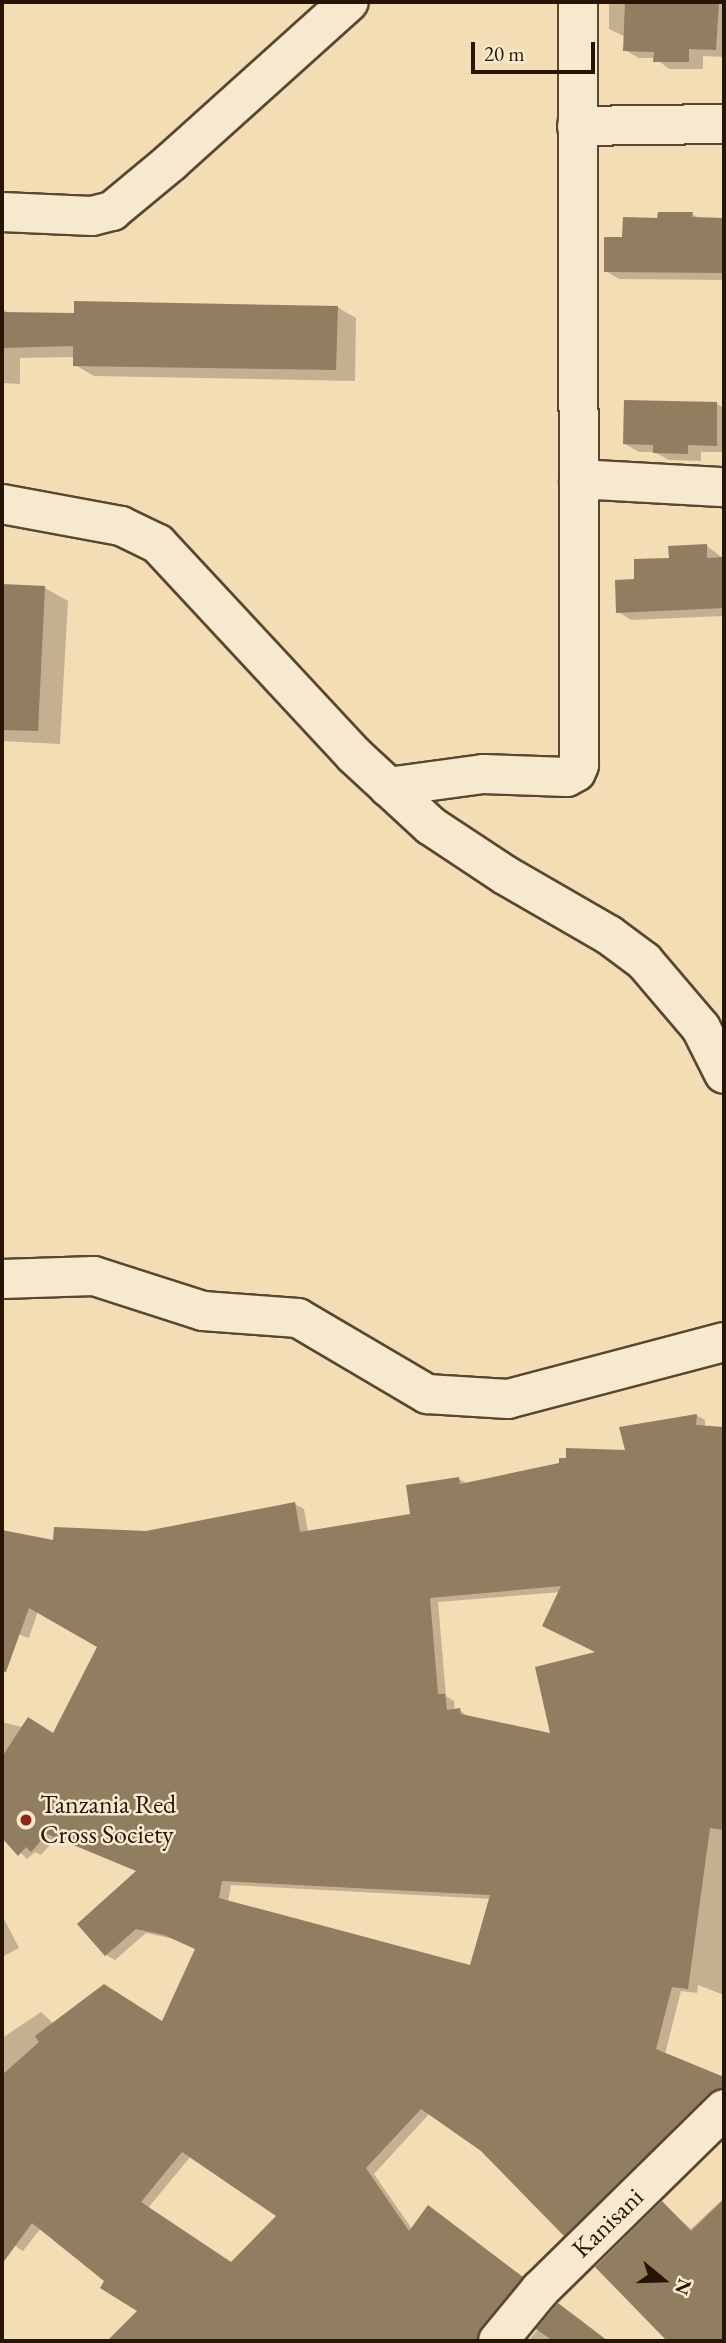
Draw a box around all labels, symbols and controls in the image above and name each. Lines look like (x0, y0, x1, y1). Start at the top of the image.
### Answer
scale bar (474, 28, 598, 72)
text: 20 m (484, 40, 525, 67)
place label: Tanzania Red Cross Society (40, 1789, 176, 1850)
marker: Tanzania Red Cross Society (18, 1812, 34, 1828)
street label: Kanisani (566, 2182, 650, 2264)
north arrow (628, 2245, 698, 2315)
text: N (669, 2276, 698, 2298)

